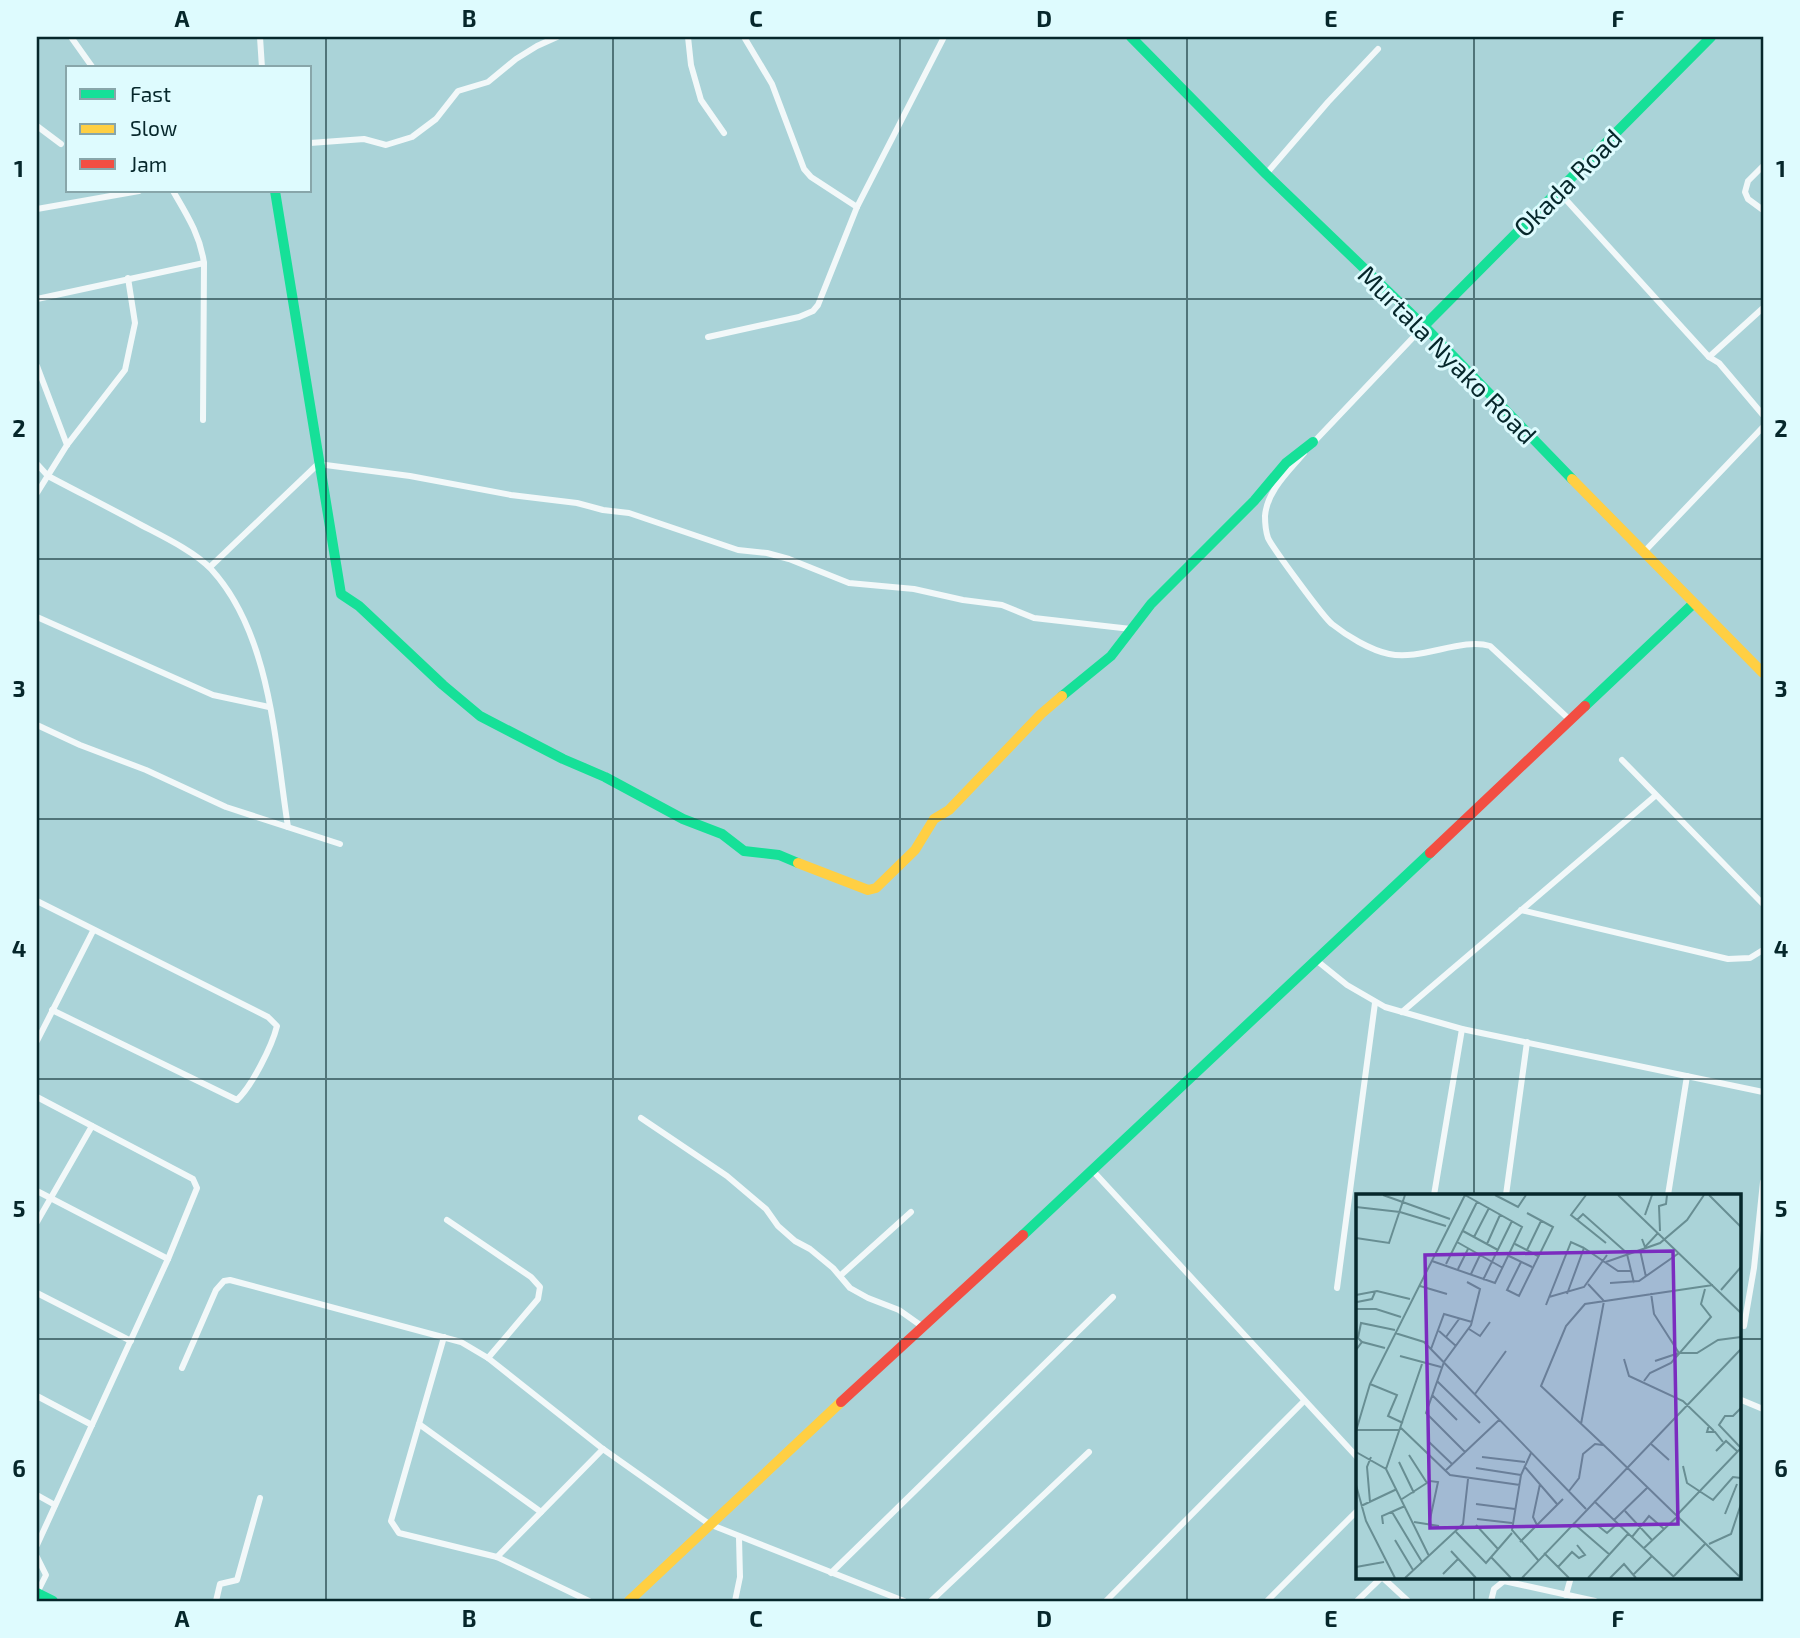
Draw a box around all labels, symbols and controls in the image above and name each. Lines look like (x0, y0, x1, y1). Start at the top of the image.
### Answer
text: A (174, 4, 190, 32)
text: B (462, 4, 476, 32)
text: C (749, 4, 763, 32)
text: D (1036, 4, 1052, 32)
text: E (1324, 4, 1338, 32)
text: F (1612, 4, 1625, 32)
legend (66, 66, 312, 192)
text: Fast (130, 81, 171, 106)
text: Slow (130, 115, 177, 140)
street label: Okada Road (1507, 122, 1627, 242)
text: Jam (130, 151, 167, 176)
text: 1 (14, 154, 24, 182)
text: 1 (1776, 154, 1786, 182)
street label: Murtala Nyako Road (1352, 258, 1544, 450)
text: 2 (12, 414, 26, 442)
text: 2 (1774, 414, 1788, 442)
text: 3 (12, 674, 26, 702)
text: 3 (1774, 674, 1788, 702)
text: 4 (12, 934, 26, 962)
text: 4 (1774, 934, 1788, 962)
text: 5 (13, 1194, 25, 1222)
inset map (1356, 1194, 1741, 1578)
text: 5 (1775, 1194, 1787, 1222)
text: 6 (12, 1454, 26, 1482)
text: 6 (1774, 1454, 1788, 1482)
text: A (174, 1604, 190, 1632)
text: B (462, 1604, 476, 1632)
text: C (749, 1604, 763, 1632)
text: D (1036, 1604, 1052, 1632)
text: E (1324, 1604, 1338, 1632)
text: F (1612, 1604, 1625, 1632)

